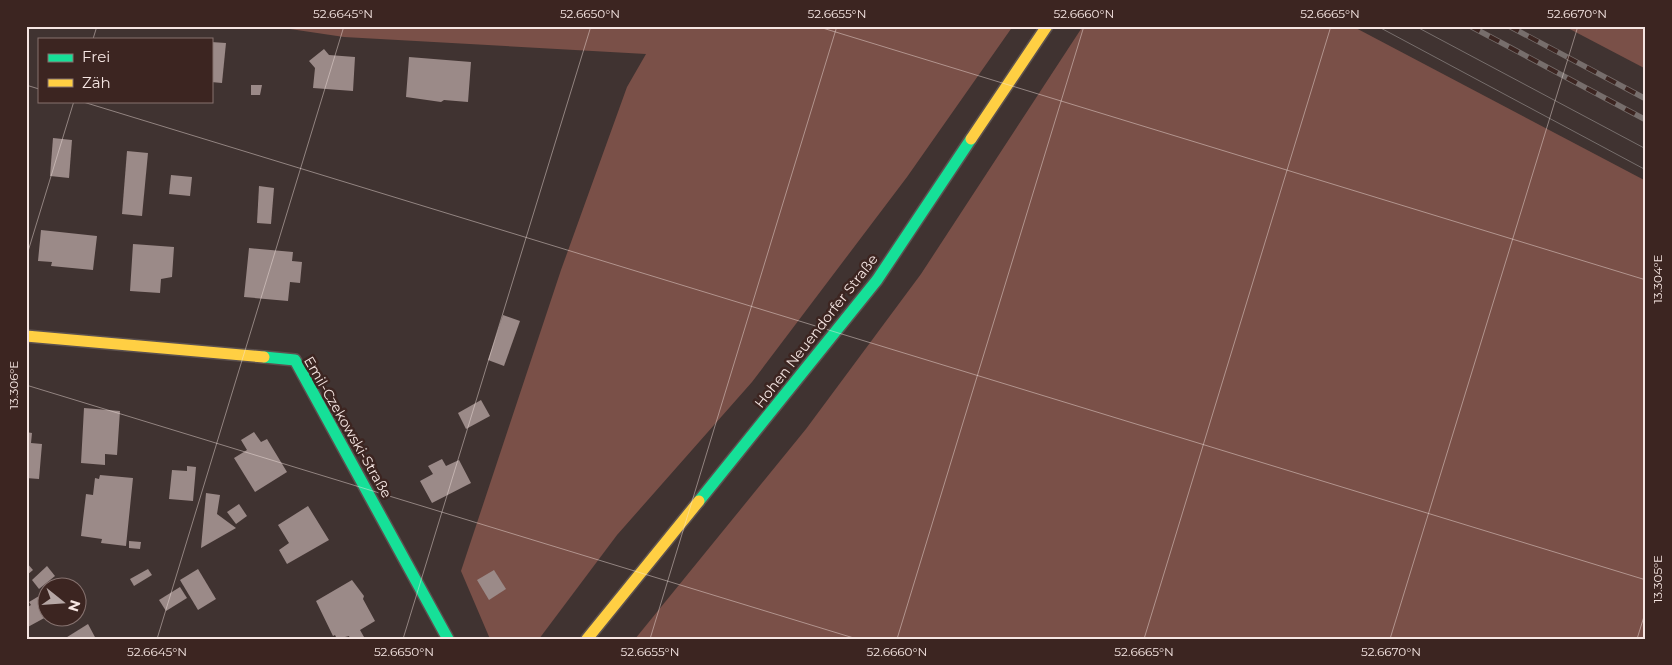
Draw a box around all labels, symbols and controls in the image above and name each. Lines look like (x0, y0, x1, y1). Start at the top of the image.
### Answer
text: 52.6645°N (313, 6, 373, 21)
text: 52.6650°N (560, 6, 620, 21)
text: 52.6655°N (808, 6, 866, 21)
text: 52.6660°N (1054, 6, 1114, 21)
text: 52.6665°N (1300, 6, 1360, 21)
text: 52.6670°N (1547, 6, 1607, 21)
legend (38, 38, 212, 102)
text: Frei (82, 47, 110, 66)
text: Zäh (82, 73, 111, 92)
street label: Hohen Neuendorfer Straße (750, 251, 882, 411)
text: 13.304°E (1650, 254, 1665, 304)
street label: Emil-Czekowski-Straße (300, 353, 396, 501)
text: 13.306°E (6, 361, 21, 409)
text: 13.305°E (1650, 555, 1665, 603)
north arrow (38, 578, 88, 628)
text: N (64, 598, 85, 614)
text: 52.6645°N (127, 644, 187, 659)
text: 52.6650°N (374, 644, 434, 659)
text: 52.6655°N (621, 644, 679, 659)
text: 52.6660°N (867, 644, 927, 659)
text: 52.6665°N (1114, 644, 1174, 659)
text: 52.6670°N (1361, 644, 1421, 659)

